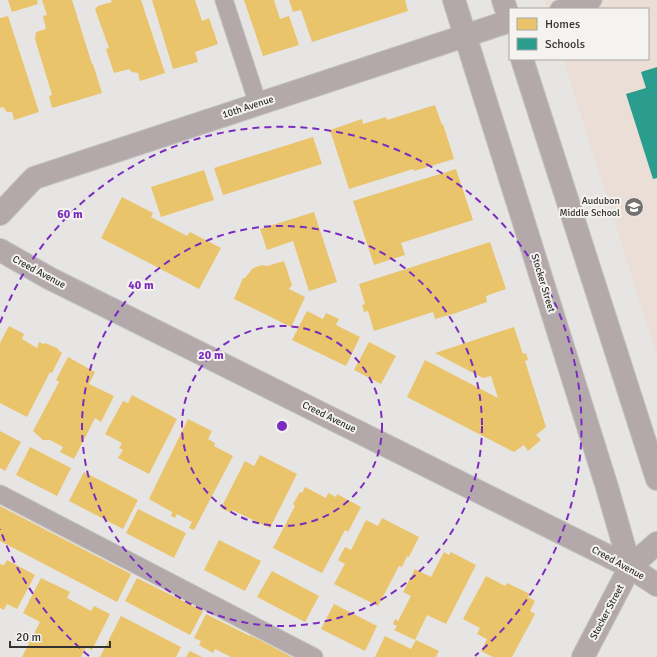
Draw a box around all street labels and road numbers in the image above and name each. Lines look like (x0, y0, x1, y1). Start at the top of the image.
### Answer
street label: 10th Avenue (221, 93, 275, 121)
street label: Stocker Street (528, 252, 558, 314)
street label: Creed Avenue (10, 253, 68, 291)
street label: Creed Avenue (300, 399, 358, 435)
street label: Creed Avenue (590, 544, 646, 582)
street label: Stocker Street (587, 582, 627, 642)

